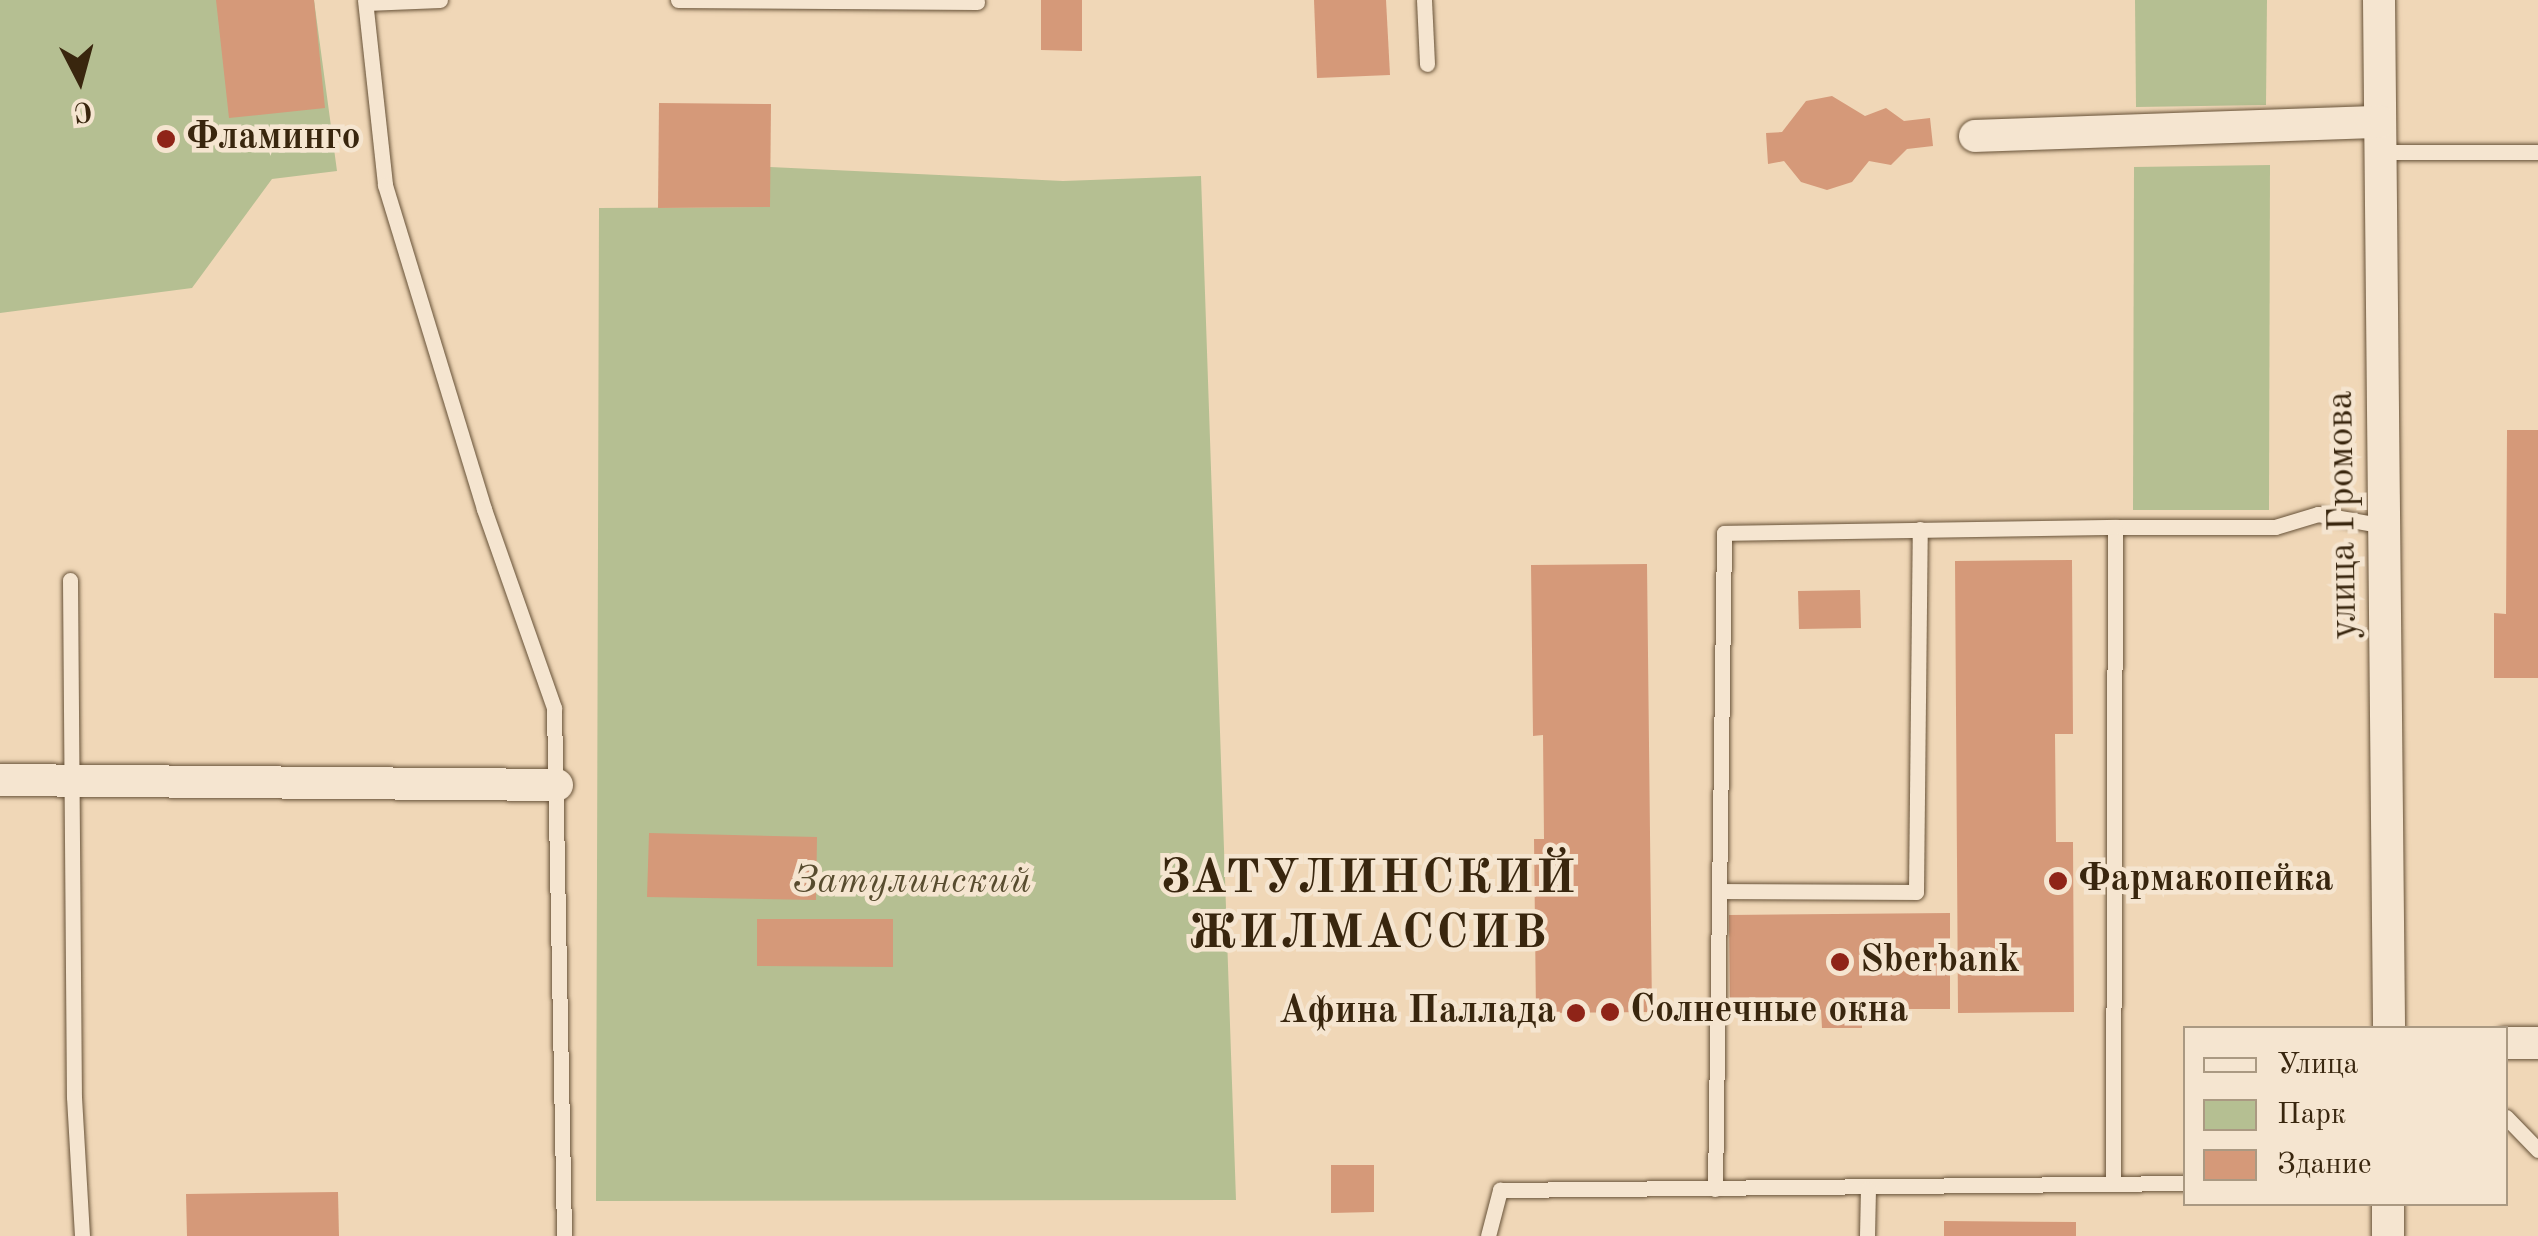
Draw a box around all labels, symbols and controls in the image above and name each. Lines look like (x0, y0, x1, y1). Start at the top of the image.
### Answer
north arrow (30, 30, 130, 130)
text: С (72, 95, 94, 125)
place label: Фламинго (186, 116, 361, 162)
marker: Фламинго (155, 128, 177, 150)
street label: улица Громова (2319, 390, 2369, 640)
district label: ЗАТУЛИНСКИЙ ЖИЛМАССИВ (1160, 850, 1578, 963)
place label: Фармакопейка (2078, 858, 2334, 904)
park label: Затулинский (793, 860, 1031, 906)
marker: Фармакопейка (2047, 870, 2069, 892)
place label: Sberbank (1860, 939, 2020, 985)
marker: Sberbank (1829, 951, 1851, 973)
place label: Солнечные окна (1630, 989, 1908, 1035)
place label: Афина Паллада (1279, 990, 1556, 1036)
marker: Солнечные окна (1599, 1001, 1621, 1023)
marker: Афина Паллада (1565, 1002, 1587, 1024)
legend (2183, 1026, 2508, 1206)
text: Улица (2277, 1050, 2358, 1080)
text: Парк (2277, 1100, 2346, 1130)
text: Здание (2277, 1150, 2372, 1180)

